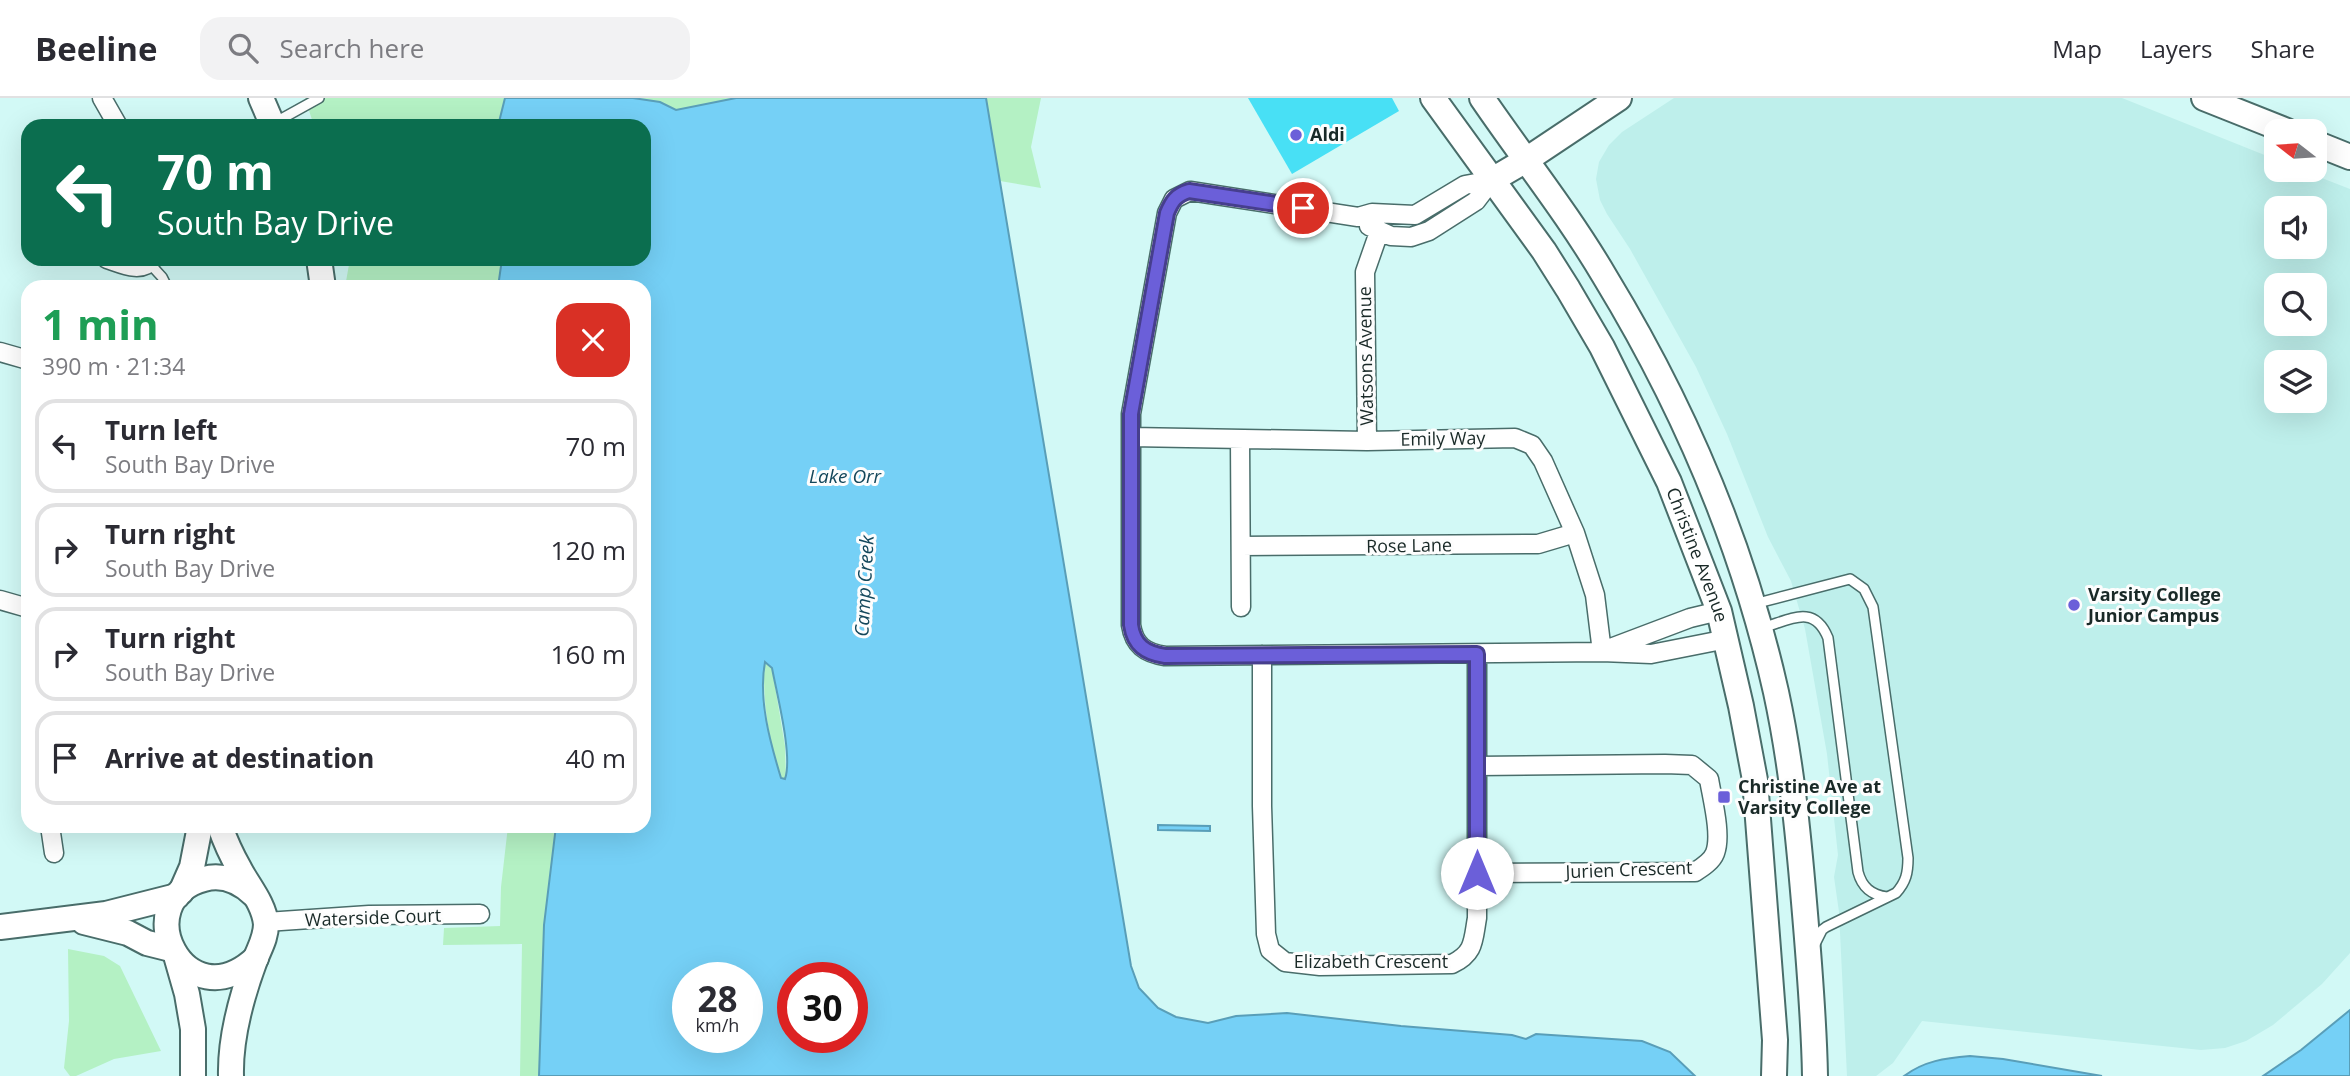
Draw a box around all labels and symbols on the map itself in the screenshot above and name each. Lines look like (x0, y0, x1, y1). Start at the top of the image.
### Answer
north arrow (2264, 119, 2328, 182)
place label: Aldi (1310, 122, 1345, 146)
marker: Aldi (1288, 127, 1304, 143)
pin (1273, 178, 1333, 238)
street label: Watsons Avenue (1352, 286, 1378, 426)
street label: Emily Way (1400, 425, 1487, 451)
water label: Lake Orr (809, 463, 883, 489)
street label: Christine Avenue (1661, 484, 1734, 624)
street label: Rose Lane (1366, 532, 1452, 558)
water label: Camp Creek (848, 534, 880, 637)
place label: Varsity College Junior Campus (2086, 582, 2221, 627)
marker: Varsity College Junior Campus (2066, 597, 2082, 613)
place label: Christine Ave at Varsity College (1738, 774, 1881, 819)
marker: Christine Ave at Varsity College (1716, 789, 1732, 805)
position arrow (1440, 836, 1514, 910)
street label: Jurien Crescent (1563, 855, 1693, 883)
street label: Waterside Court (304, 903, 442, 931)
street label: Elizabeth Crescent (1294, 949, 1448, 973)
speed limit sign: 30 (777, 962, 868, 1053)

